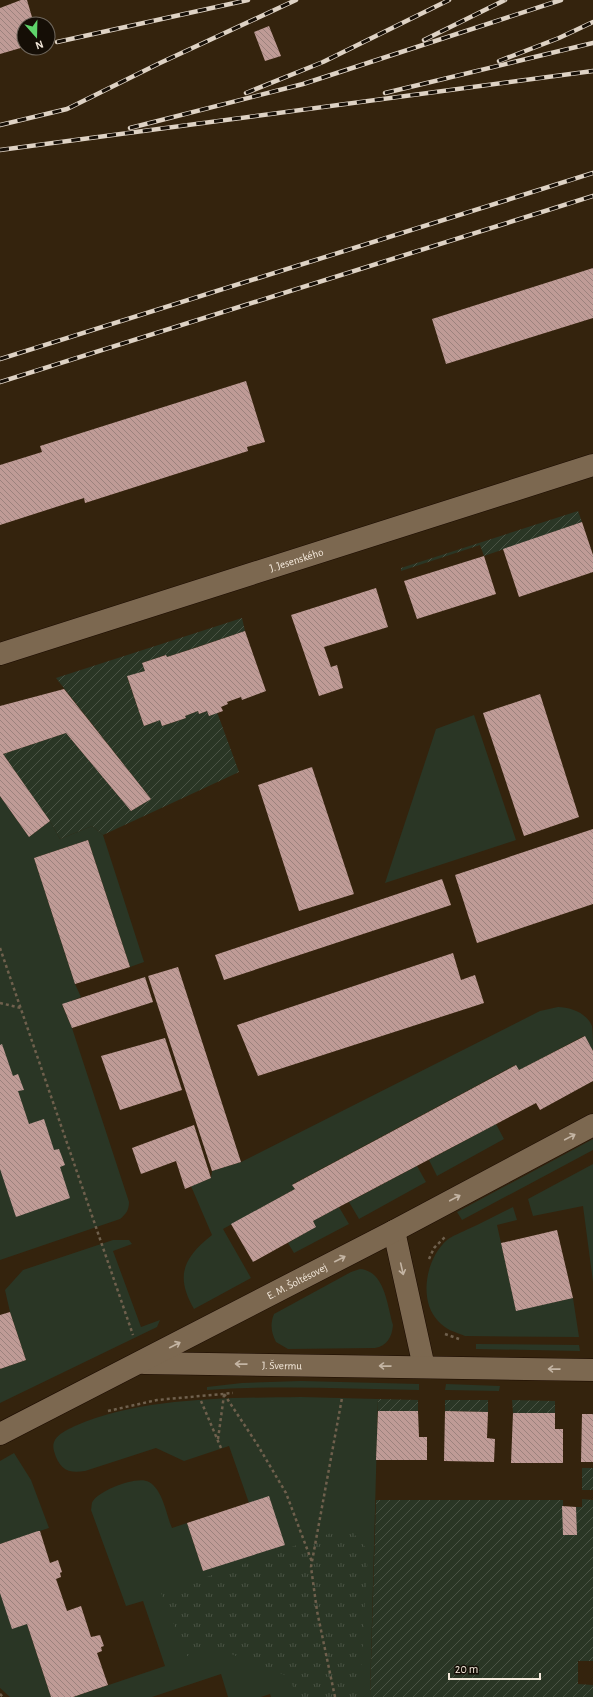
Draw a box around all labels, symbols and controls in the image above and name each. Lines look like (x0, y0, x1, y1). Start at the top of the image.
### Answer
north arrow (16, 16, 56, 56)
text: N (34, 38, 45, 51)
street label: J. Jesenského (268, 546, 325, 573)
one-way arrow (564, 1133, 576, 1141)
one-way arrow (449, 1194, 461, 1202)
one-way arrow (334, 1255, 346, 1262)
street label: E. M. Šoltésovej (265, 1261, 329, 1301)
one-way arrow (399, 1262, 407, 1275)
one-way arrow (169, 1340, 181, 1348)
street label: J. Švermu (262, 1359, 302, 1371)
one-way arrow (235, 1360, 248, 1368)
one-way arrow (379, 1362, 392, 1370)
one-way arrow (548, 1365, 561, 1373)
scale bar (449, 1655, 540, 1681)
text: 20 m (455, 1663, 478, 1675)

